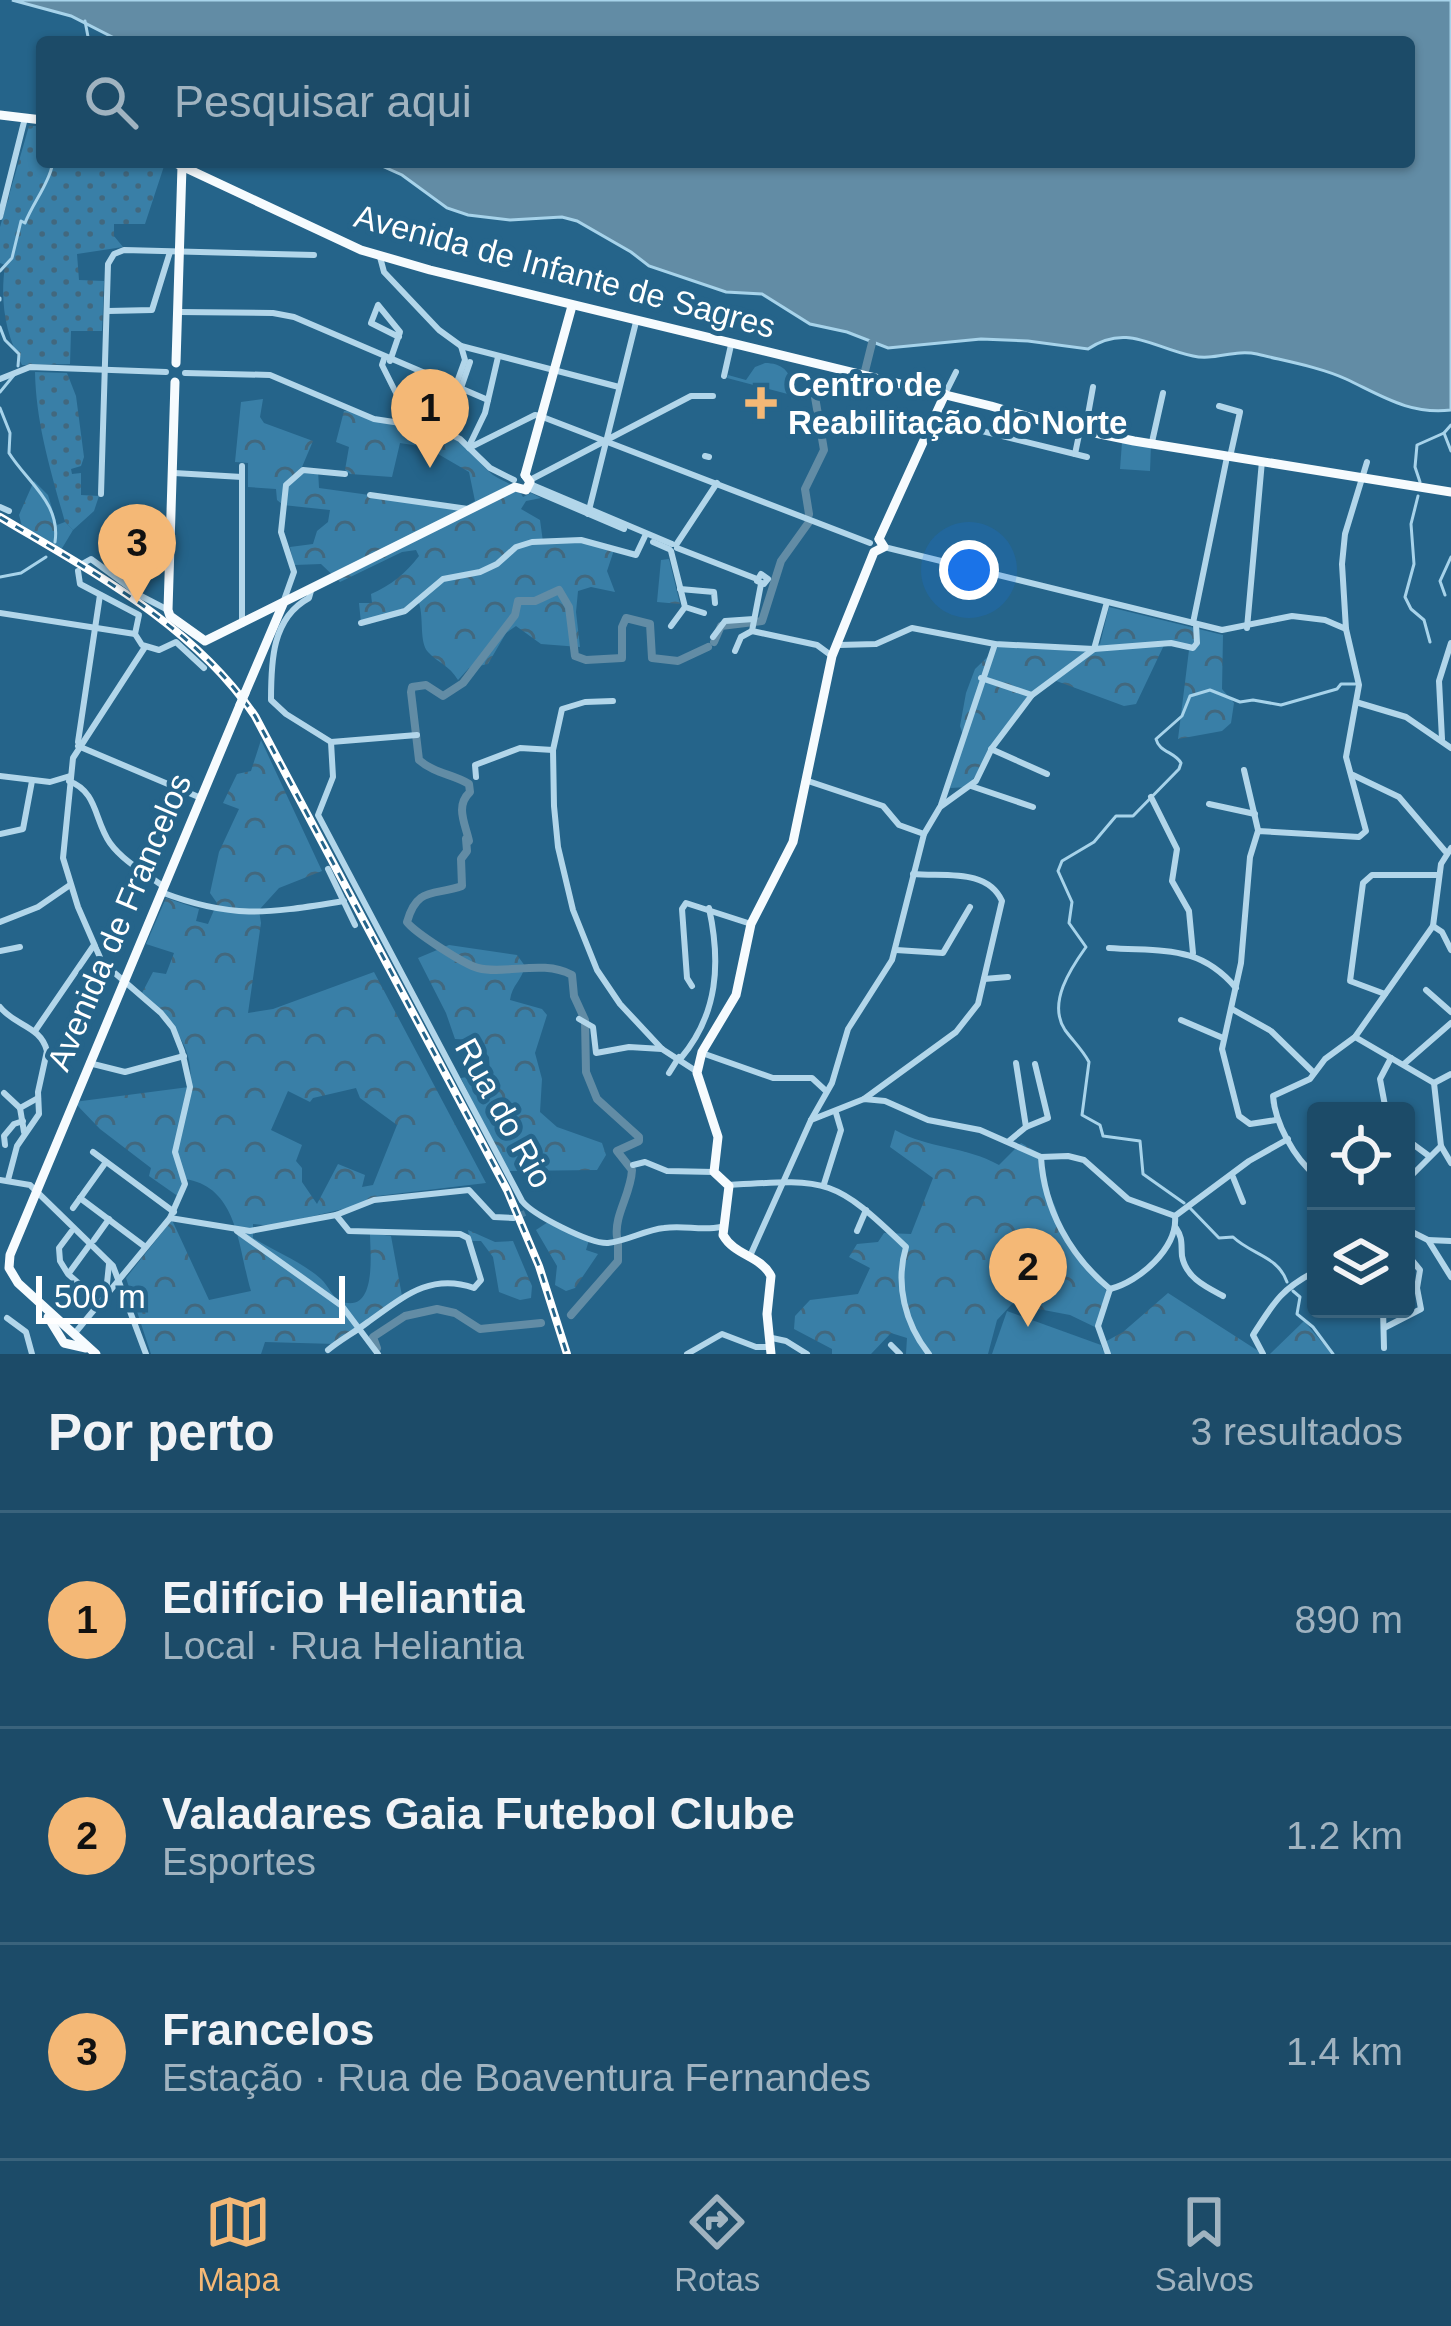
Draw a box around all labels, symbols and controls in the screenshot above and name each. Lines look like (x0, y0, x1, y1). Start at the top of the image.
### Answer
search box (36, 36, 1415, 168)
icon: search (78, 69, 144, 135)
text: Pesquisar aqui (174, 76, 472, 127)
street label: Avenida de Infante de Sagres (350, 197, 780, 345)
place label: Centro de Reabilitação do Norte (788, 366, 1127, 441)
pin: 1 (391, 369, 469, 468)
marker: Centro de Reabilitação do Norte (745, 387, 777, 419)
pin: 3 (98, 504, 176, 603)
your location (939, 540, 999, 600)
street label: Avenida de Francelos (40, 768, 198, 1076)
street label: Rua do Rio (448, 1032, 560, 1194)
map controls (1307, 1102, 1415, 1318)
button: locate (1307, 1102, 1415, 1210)
button: layers (1307, 1210, 1415, 1318)
pin: 2 (989, 1228, 1067, 1327)
scale bar (36, 1270, 345, 1323)
text: 500 m (54, 1278, 146, 1315)
text: Por perto (48, 1404, 275, 1461)
text: 3 resultados (1191, 1410, 1403, 1453)
text: Edifício Heliantia (162, 1572, 525, 1623)
text: 1 (76, 1598, 98, 1641)
text: 890 m (1295, 1598, 1403, 1641)
text: Local · Rua Heliantia (162, 1624, 524, 1667)
text: Valadares Gaia Futebol Clube (162, 1788, 795, 1839)
text: 2 (76, 1814, 98, 1857)
text: 1.2 km (1286, 1814, 1403, 1857)
text: Esportes (162, 1840, 316, 1883)
text: Francelos (162, 2004, 375, 2055)
text: 3 (76, 2030, 98, 2073)
text: 1.4 km (1286, 2030, 1403, 2073)
text: Estação · Rua de Boaventura Fernandes (162, 2056, 871, 2099)
tab: Mapa (197, 2189, 280, 2299)
tab: Rotas (674, 2189, 760, 2299)
tab: Salvos (1155, 2189, 1254, 2299)

